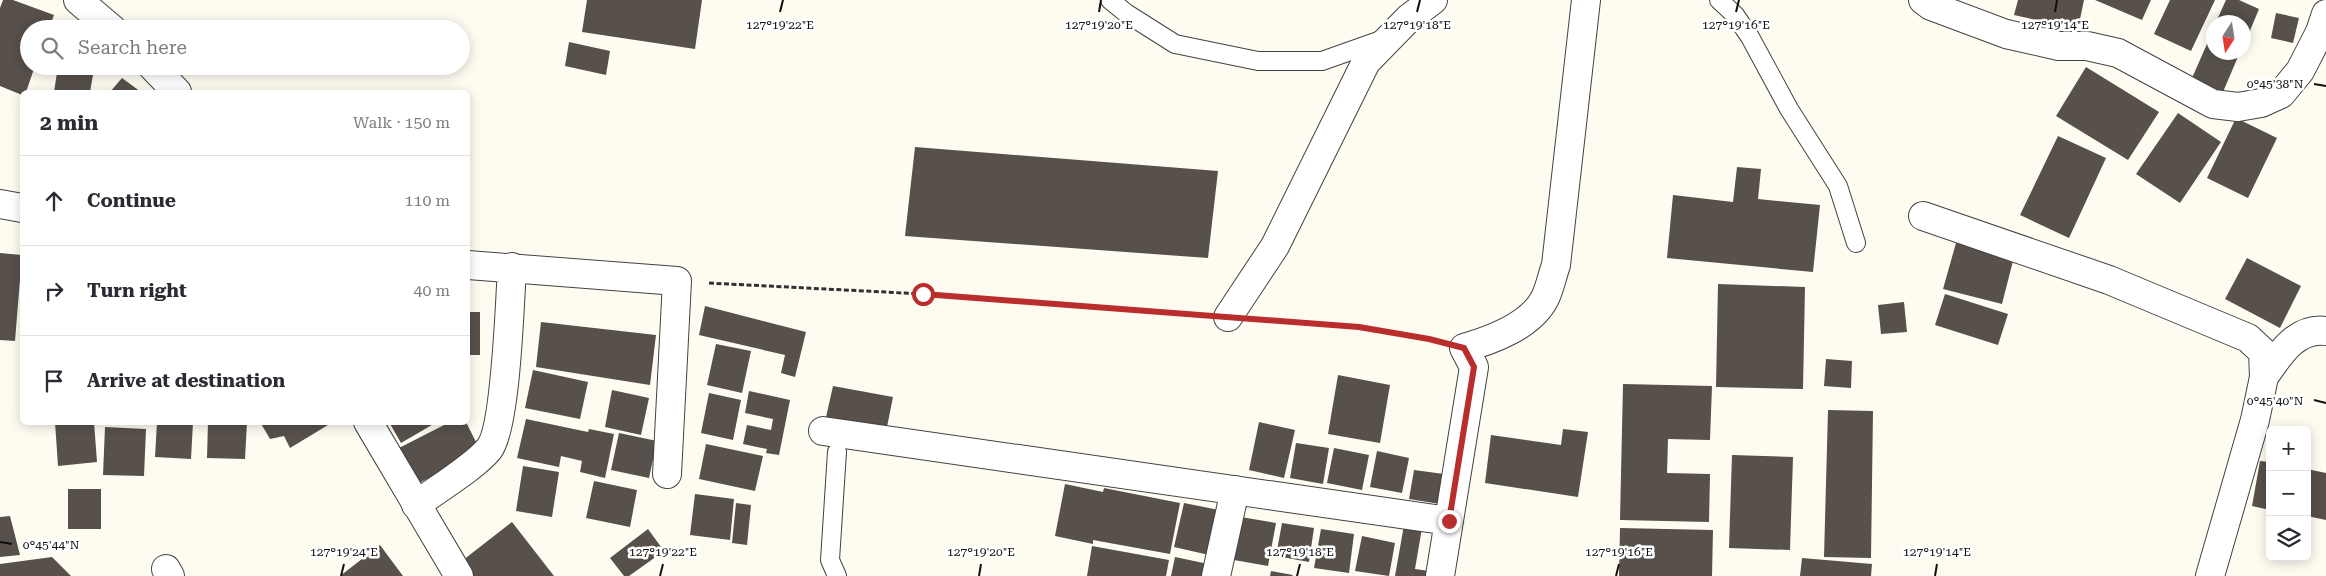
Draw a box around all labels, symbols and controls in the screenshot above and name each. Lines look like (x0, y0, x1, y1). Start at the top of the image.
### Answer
north arrow (2206, 15, 2251, 60)
text: 127°19'22"E (746, 18, 814, 32)
text: 127°19'20"E (1065, 18, 1133, 32)
text: 127°19'18"E (1383, 18, 1451, 32)
text: 127°19'16"E (1702, 18, 1770, 32)
text: 127°19'14"E (2021, 18, 2089, 32)
search box (20, 20, 470, 75)
icon: search (38, 34, 66, 62)
text: Search here (78, 36, 187, 59)
text: 0°45'38"N (2247, 77, 2304, 91)
text: 2 min (40, 111, 98, 135)
text: Walk · 150 m (353, 113, 450, 132)
icon: ahead (40, 187, 68, 215)
text: Continue (87, 189, 176, 212)
text: 110 m (404, 191, 450, 210)
icon: right (40, 277, 68, 305)
text: Turn right (87, 279, 187, 302)
text: 40 m (413, 281, 450, 300)
route start (912, 283, 935, 306)
icon: arrive (40, 367, 68, 395)
text: Arrive at destination (87, 369, 285, 392)
text: 0°45'40"N (2247, 394, 2304, 408)
map controls (2266, 426, 2311, 561)
button: + (2266, 426, 2311, 471)
button: − (2266, 471, 2311, 516)
route end (1438, 510, 1461, 533)
button: layers (2266, 516, 2311, 561)
text: 0°45'44"N (23, 538, 80, 552)
text: 127°19'24"E (310, 545, 378, 559)
text: 127°19'22"E (629, 545, 697, 559)
text: 127°19'20"E (947, 545, 1015, 559)
text: 127°19'18"E (1266, 545, 1334, 559)
text: 127°19'16"E (1585, 545, 1653, 559)
text: 127°19'14"E (1903, 545, 1971, 559)

